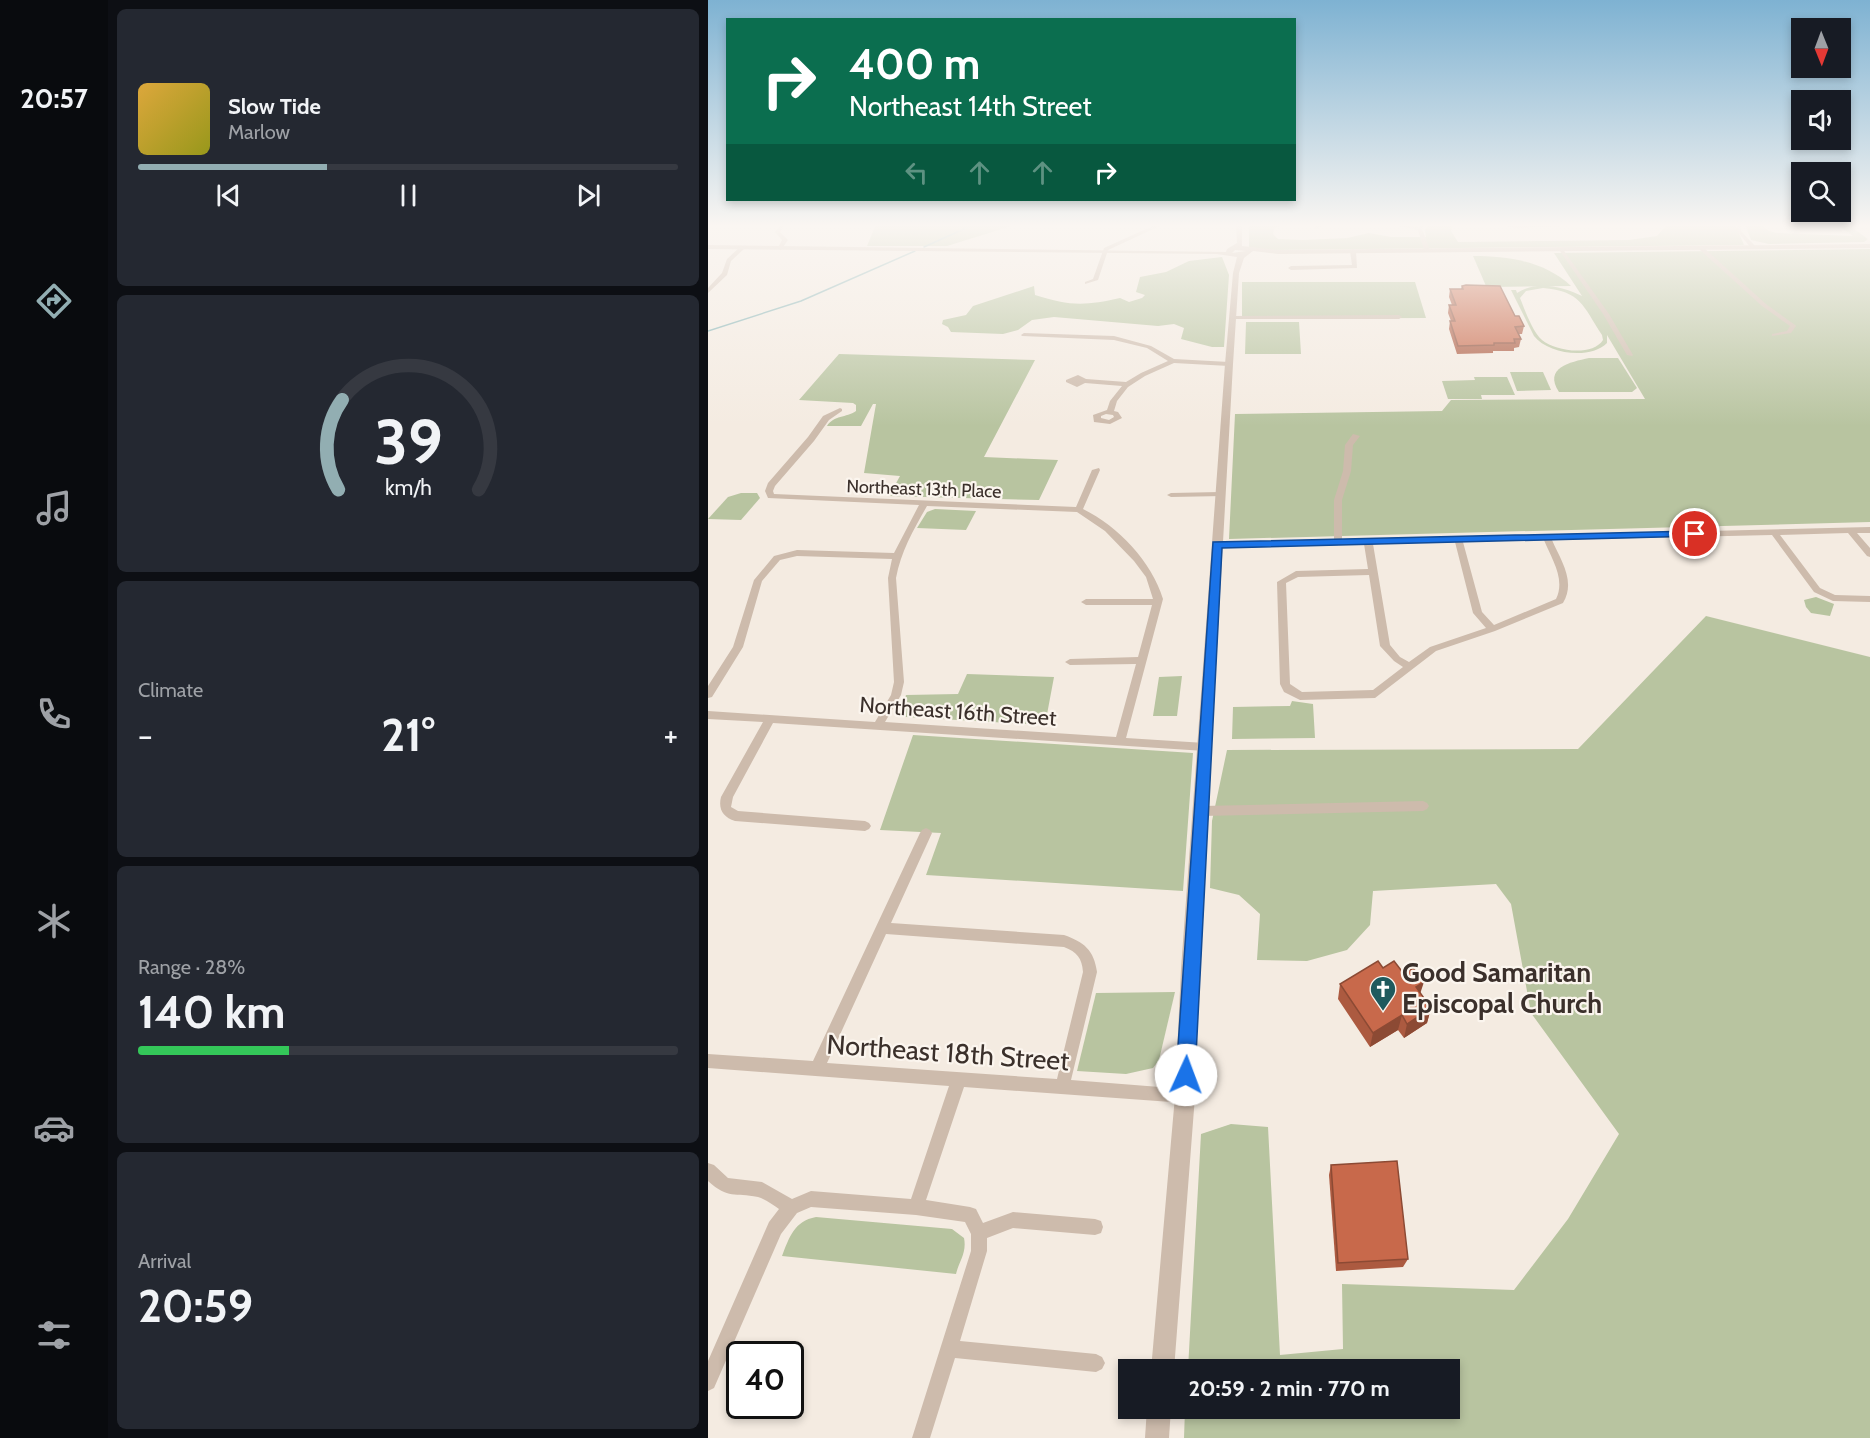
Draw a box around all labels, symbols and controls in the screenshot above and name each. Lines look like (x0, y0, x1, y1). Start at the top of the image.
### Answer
north arrow (1791, 18, 1851, 78)
map controls (1791, 18, 1851, 222)
text: 400 m (849, 38, 980, 90)
icon: right (750, 42, 828, 120)
text: 20:57 (20, 82, 88, 115)
text: Northeast 14th Street (849, 90, 1092, 123)
button: sound (1791, 90, 1851, 150)
text: Slow Tide (228, 93, 321, 120)
text: Marlow (228, 120, 290, 144)
icon: left (900, 156, 933, 189)
icon: ahead (963, 156, 996, 189)
icon: ahead (1026, 156, 1059, 189)
icon: right (1089, 156, 1122, 189)
button: search (1791, 162, 1851, 222)
icon: previous (212, 179, 245, 212)
icon: pause (392, 179, 425, 212)
icon: next (572, 179, 605, 212)
icon: directions (33, 280, 75, 322)
text: 39 (374, 404, 442, 480)
text: km/h (385, 475, 431, 501)
street label: Northeast 13th Place (846, 475, 1002, 503)
icon: music (33, 487, 75, 529)
pin (1669, 508, 1720, 559)
icon: arrive (1678, 517, 1711, 550)
text: Climate (138, 678, 203, 702)
street label: Northeast 16th Street (859, 691, 1058, 732)
icon: phone (33, 693, 75, 735)
text: 21° (381, 708, 435, 762)
text: − (138, 715, 153, 755)
text: + (663, 715, 678, 755)
icon: climate (33, 900, 75, 942)
text: Range · 28% (138, 955, 245, 979)
place label: Good Samaritan Episcopal Church (1402, 956, 1602, 1020)
church icon: Good Samaritan Episcopal Church (1368, 974, 1398, 1012)
text: 140 km (138, 985, 285, 1039)
street label: Northeast 18th Street (826, 1028, 1071, 1077)
position arrow (1154, 1043, 1218, 1107)
icon: car (33, 1107, 75, 1149)
text: Arrival (138, 1249, 191, 1273)
text: 20:59 (138, 1279, 253, 1333)
icon: filters (33, 1314, 75, 1356)
speed limit sign: 40 (726, 1341, 804, 1419)
text: 20:59 · 2 min · 770 m (1188, 1375, 1390, 1402)

